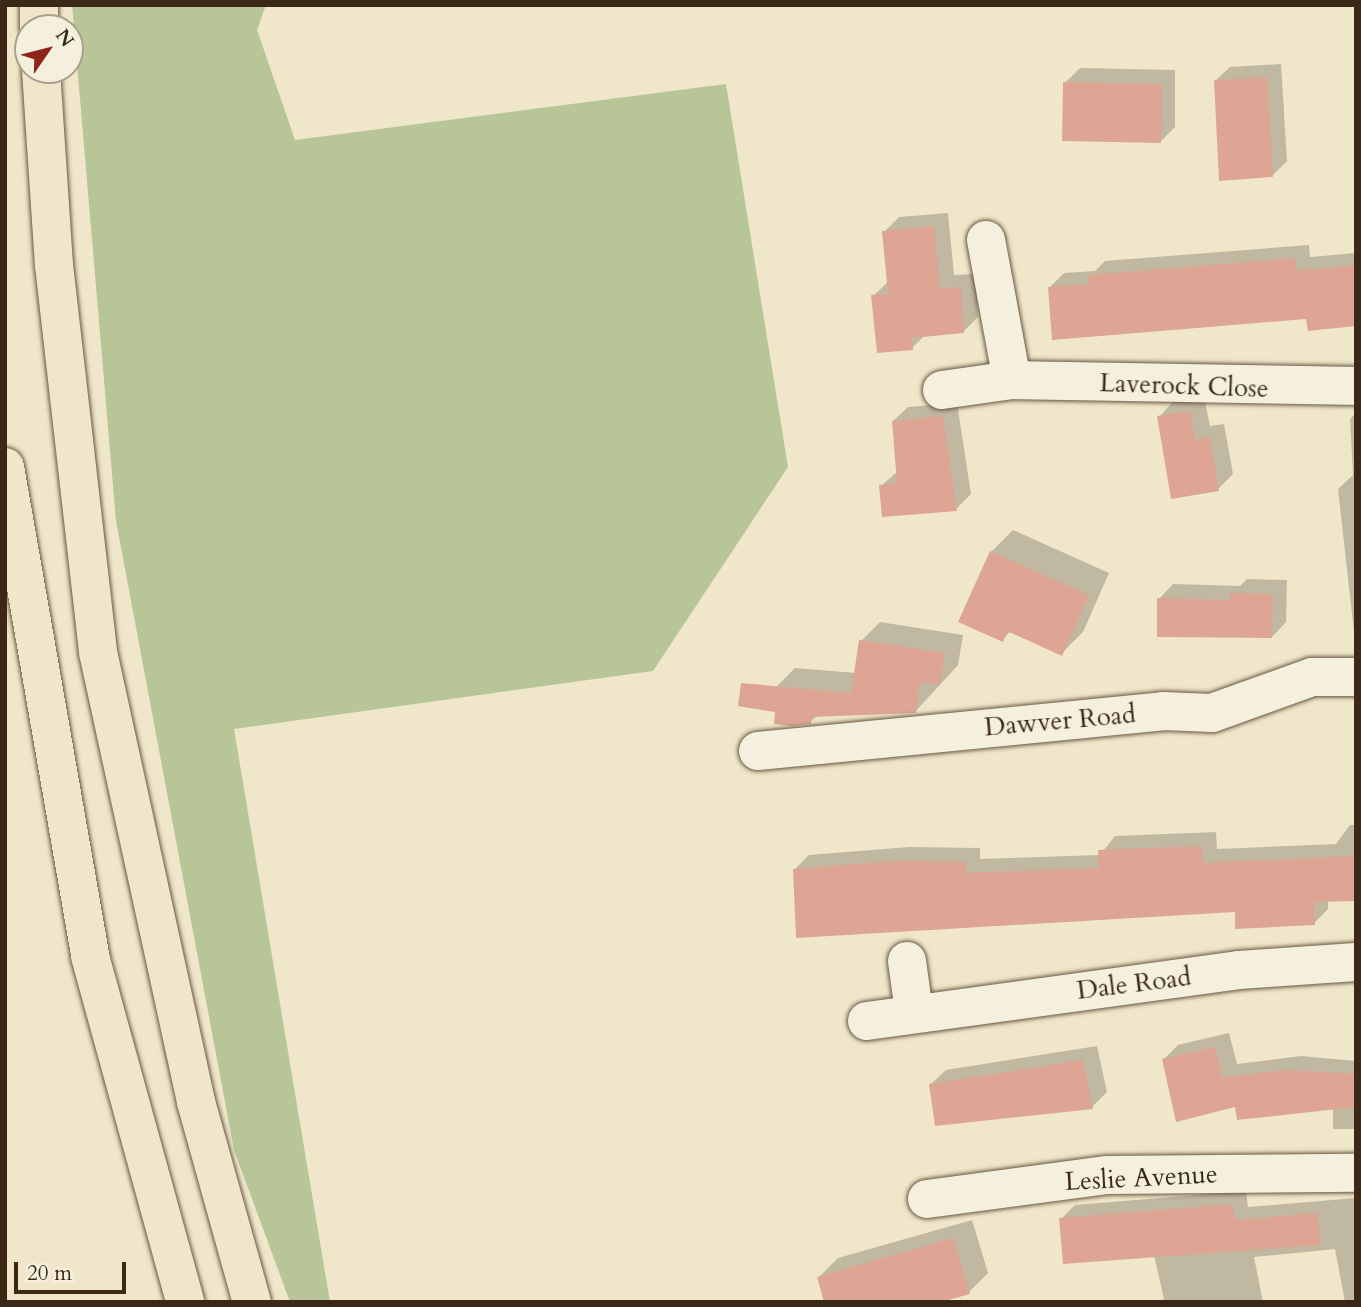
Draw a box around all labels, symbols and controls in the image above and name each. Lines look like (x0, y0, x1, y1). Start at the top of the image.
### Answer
north arrow (14, 14, 84, 84)
text: N (49, 24, 80, 52)
street label: Laverock Close (1099, 367, 1269, 405)
street label: Dawver Road (983, 699, 1137, 743)
street label: Dale Road (1075, 962, 1193, 1006)
street label: Leslie Avenue (1064, 1158, 1218, 1198)
scale bar (18, 1248, 130, 1292)
text: 20 m (27, 1259, 72, 1288)

